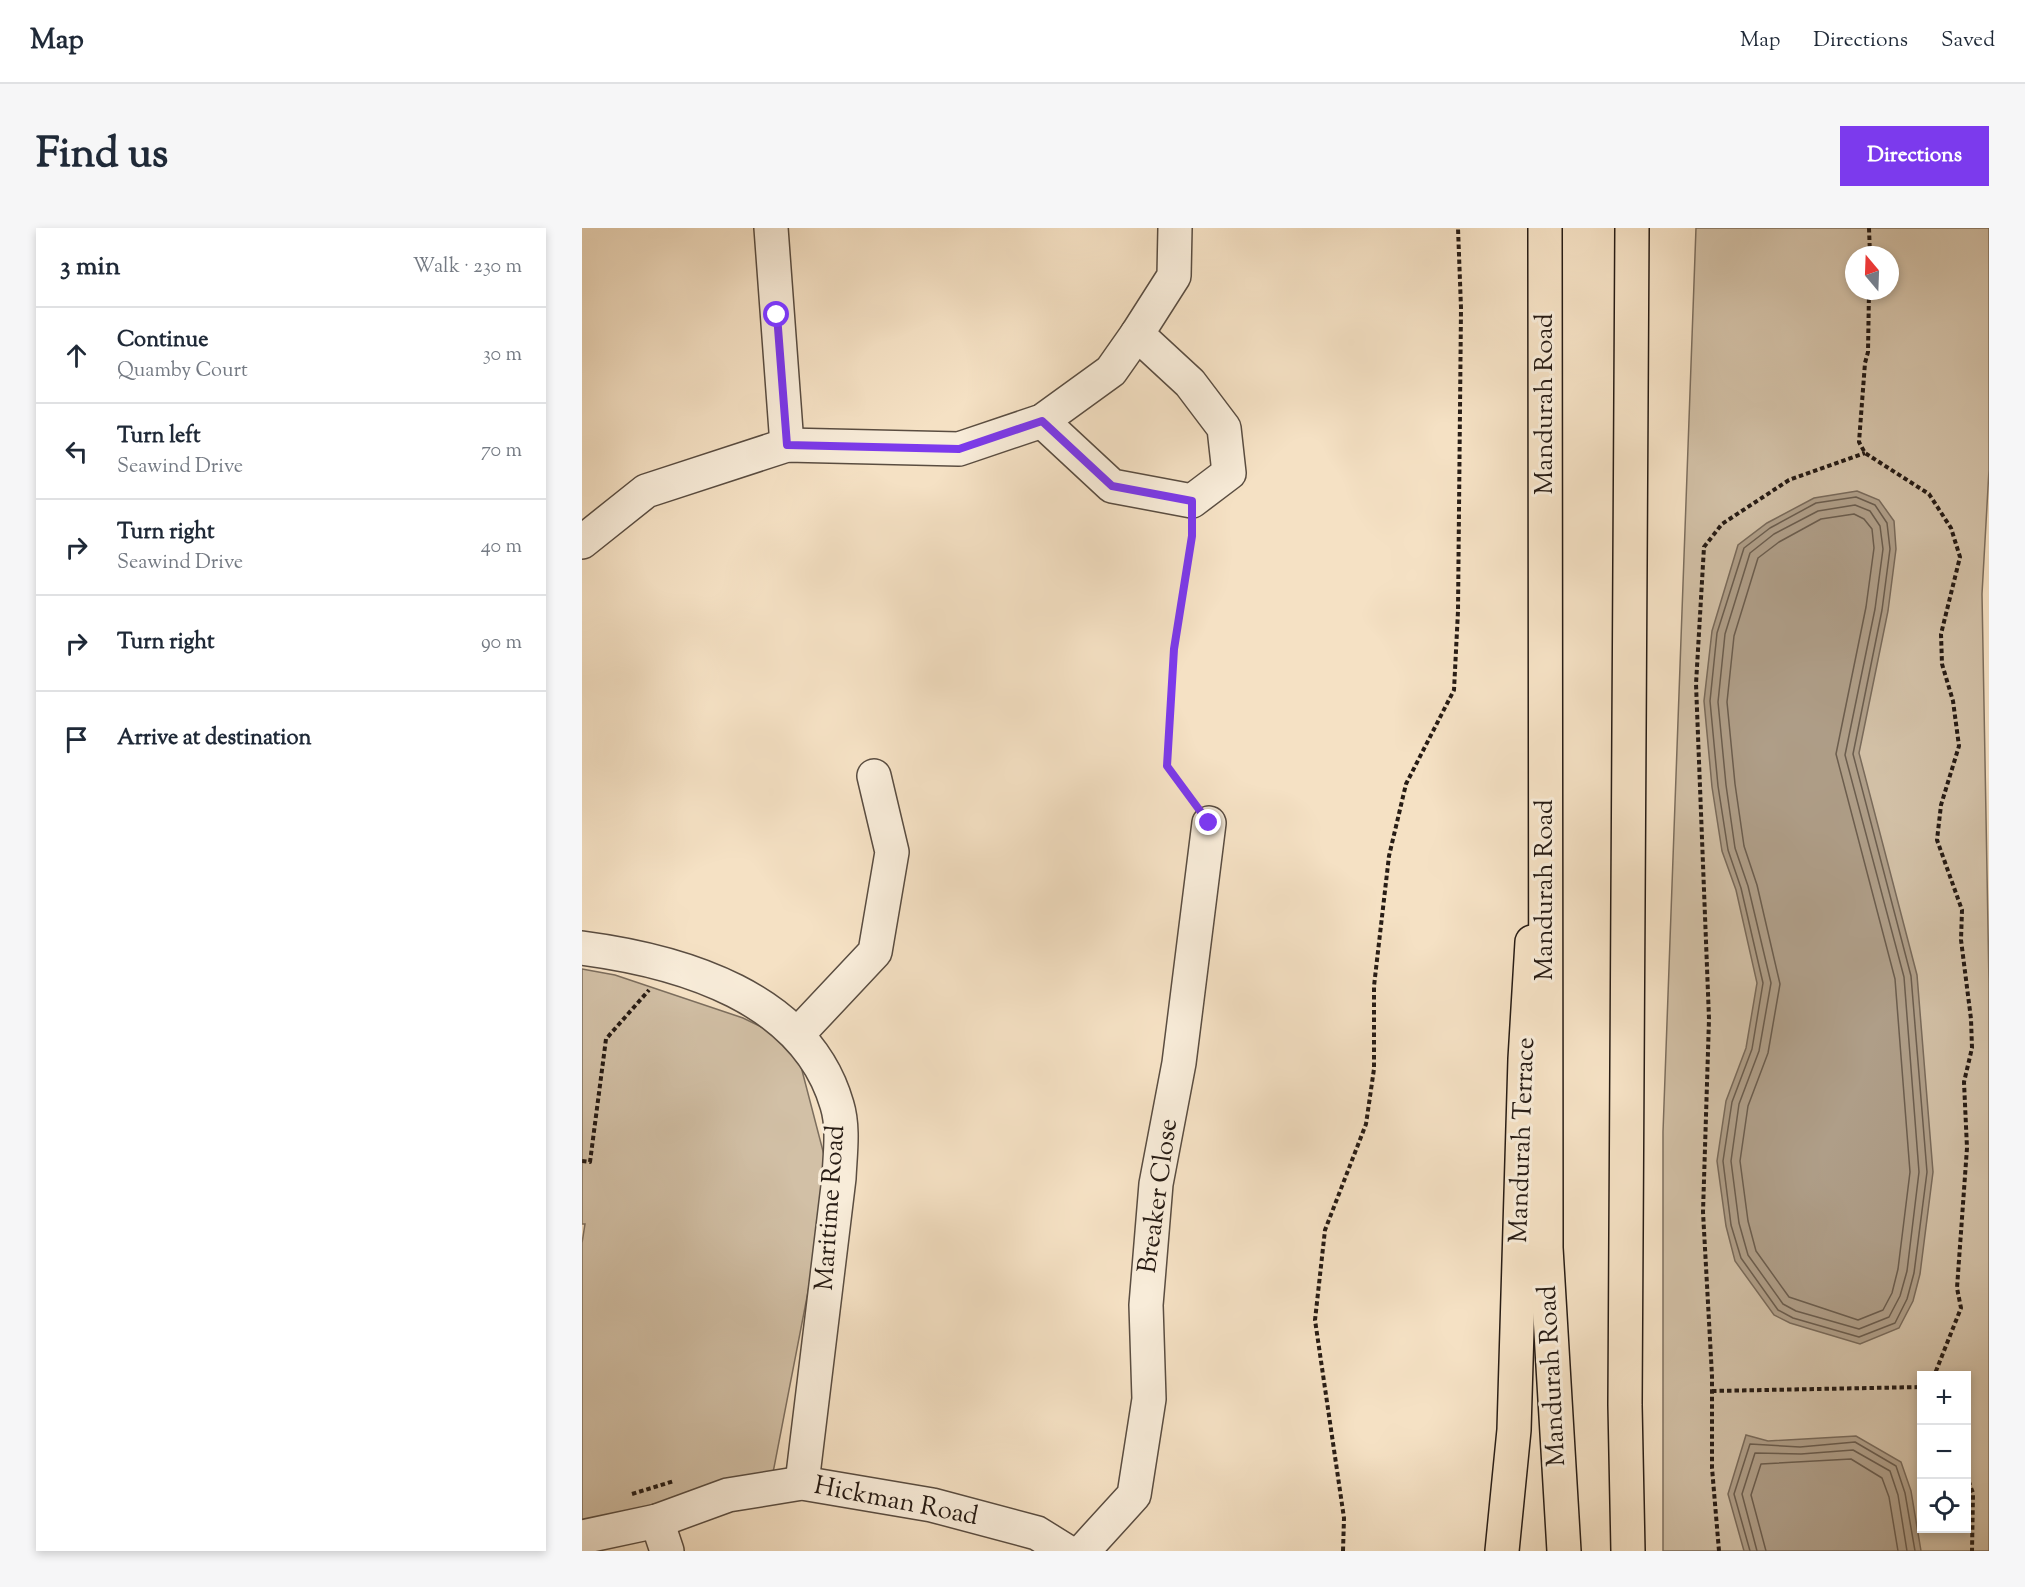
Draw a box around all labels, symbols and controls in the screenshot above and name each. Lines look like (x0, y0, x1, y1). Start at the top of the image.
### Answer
text: Map (30, 21, 84, 61)
text: Map (1740, 26, 1780, 56)
text: Directions (1813, 26, 1908, 56)
text: Saved (1941, 26, 1995, 56)
text: Find us (36, 126, 168, 186)
button: Directions (1840, 126, 1989, 186)
north arrow (1845, 246, 1899, 300)
text: 3 min (60, 249, 120, 286)
text: Walk · 230 m (413, 253, 522, 282)
route start (763, 301, 789, 327)
street label: Mandurah Road (1527, 313, 1564, 495)
text: Continue (117, 325, 208, 357)
icon: ahead (60, 339, 93, 372)
text: 30 m (483, 341, 522, 370)
text: Quamby Court (117, 357, 248, 386)
text: Turn left (117, 421, 200, 453)
icon: left (60, 435, 93, 468)
text: 70 m (481, 437, 522, 466)
text: Seawind Drive (117, 453, 243, 482)
text: Turn right (117, 517, 214, 549)
icon: right (60, 531, 93, 564)
text: 40 m (481, 533, 522, 562)
text: Seawind Drive (117, 549, 243, 578)
icon: right (60, 627, 93, 660)
text: Turn right (117, 627, 214, 659)
text: 90 m (481, 629, 522, 658)
icon: arrive (60, 723, 93, 756)
text: Arrive at destination (117, 723, 312, 755)
street label: Mandurah Road (1527, 799, 1564, 981)
route end (1195, 809, 1221, 835)
street label: Mandurah Terrace (1501, 1036, 1545, 1244)
street label: Breaker Close (1130, 1116, 1188, 1276)
street label: Maritime Road (807, 1124, 855, 1292)
street label: Mandurah Road (1530, 1284, 1576, 1468)
map controls (1917, 1371, 1971, 1533)
button: + (1917, 1371, 1971, 1425)
button: − (1917, 1425, 1971, 1479)
street label: Hickman Road (811, 1468, 982, 1536)
button: locate (1917, 1479, 1971, 1533)

